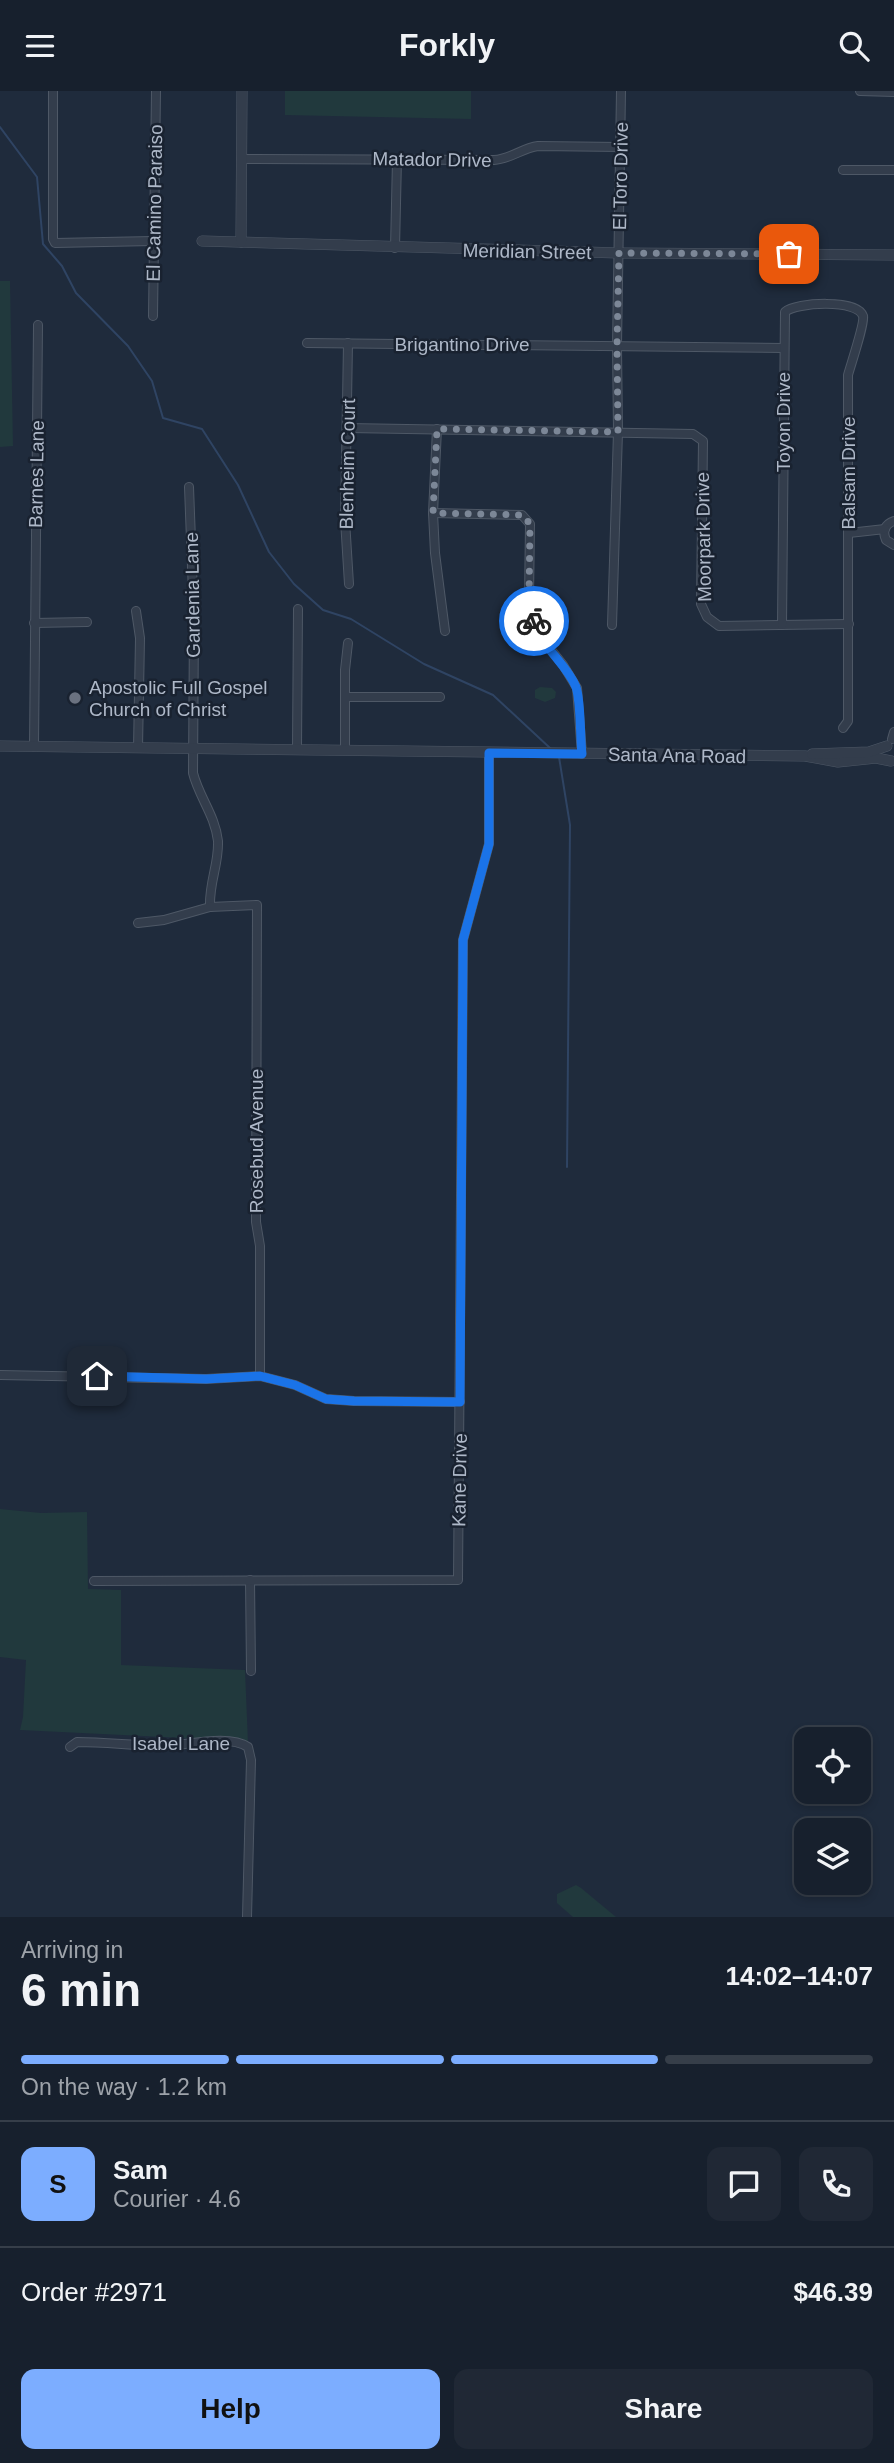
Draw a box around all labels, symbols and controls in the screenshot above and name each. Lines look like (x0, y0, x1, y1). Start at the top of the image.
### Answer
icon: menu (21, 27, 59, 65)
text: Forkly (399, 27, 495, 63)
icon: search (835, 27, 873, 65)
street label: El Toro Drive (609, 122, 632, 230)
street label: El Camino Paraiso (143, 124, 166, 282)
street label: Matador Drive (372, 148, 492, 171)
pin (759, 224, 819, 284)
icon: bag (770, 235, 808, 273)
street label: Meridian Street (462, 240, 592, 263)
street label: Brigantino Drive (394, 334, 530, 355)
street label: Toyon Drive (773, 372, 794, 472)
street label: Blenheim Court (336, 398, 359, 530)
street label: Balsam Drive (838, 417, 859, 529)
street label: Barnes Lane (25, 420, 48, 528)
street label: Moorpark Drive (692, 472, 715, 602)
street label: Gardenia Lane (181, 532, 204, 658)
courier (499, 586, 569, 656)
icon: bike (515, 602, 553, 640)
place label: Apostolic Full Gospel Church of Christ (89, 677, 267, 720)
marker: Apostolic Full Gospel Church of Christ (67, 690, 83, 706)
street label: Santa Ana Road (608, 744, 746, 767)
street label: Rosebud Avenue (246, 1069, 267, 1213)
pin (67, 1346, 127, 1406)
icon: home (78, 1357, 116, 1395)
street label: Kane Drive (448, 1433, 471, 1527)
map controls (794, 1727, 871, 1895)
button: locate (794, 1727, 871, 1804)
street label: Isabel Lane (132, 1733, 230, 1754)
button: layers (794, 1818, 871, 1895)
text: Arriving in (21, 1937, 123, 1963)
text: 14:02–14:07 (726, 1961, 873, 1991)
text: 6 min (21, 1964, 141, 2016)
text: On the way · 1.2 km (21, 2074, 227, 2100)
button: chat (707, 2147, 781, 2221)
button: phone (799, 2147, 873, 2221)
text: Sam (113, 2155, 168, 2185)
text: S (49, 2169, 67, 2199)
text: Courier · 4.6 (113, 2186, 241, 2212)
text: Order #2971 (21, 2277, 167, 2307)
text: $46.39 (793, 2277, 873, 2307)
button: Help (21, 2369, 440, 2449)
button: Share (454, 2369, 873, 2449)

